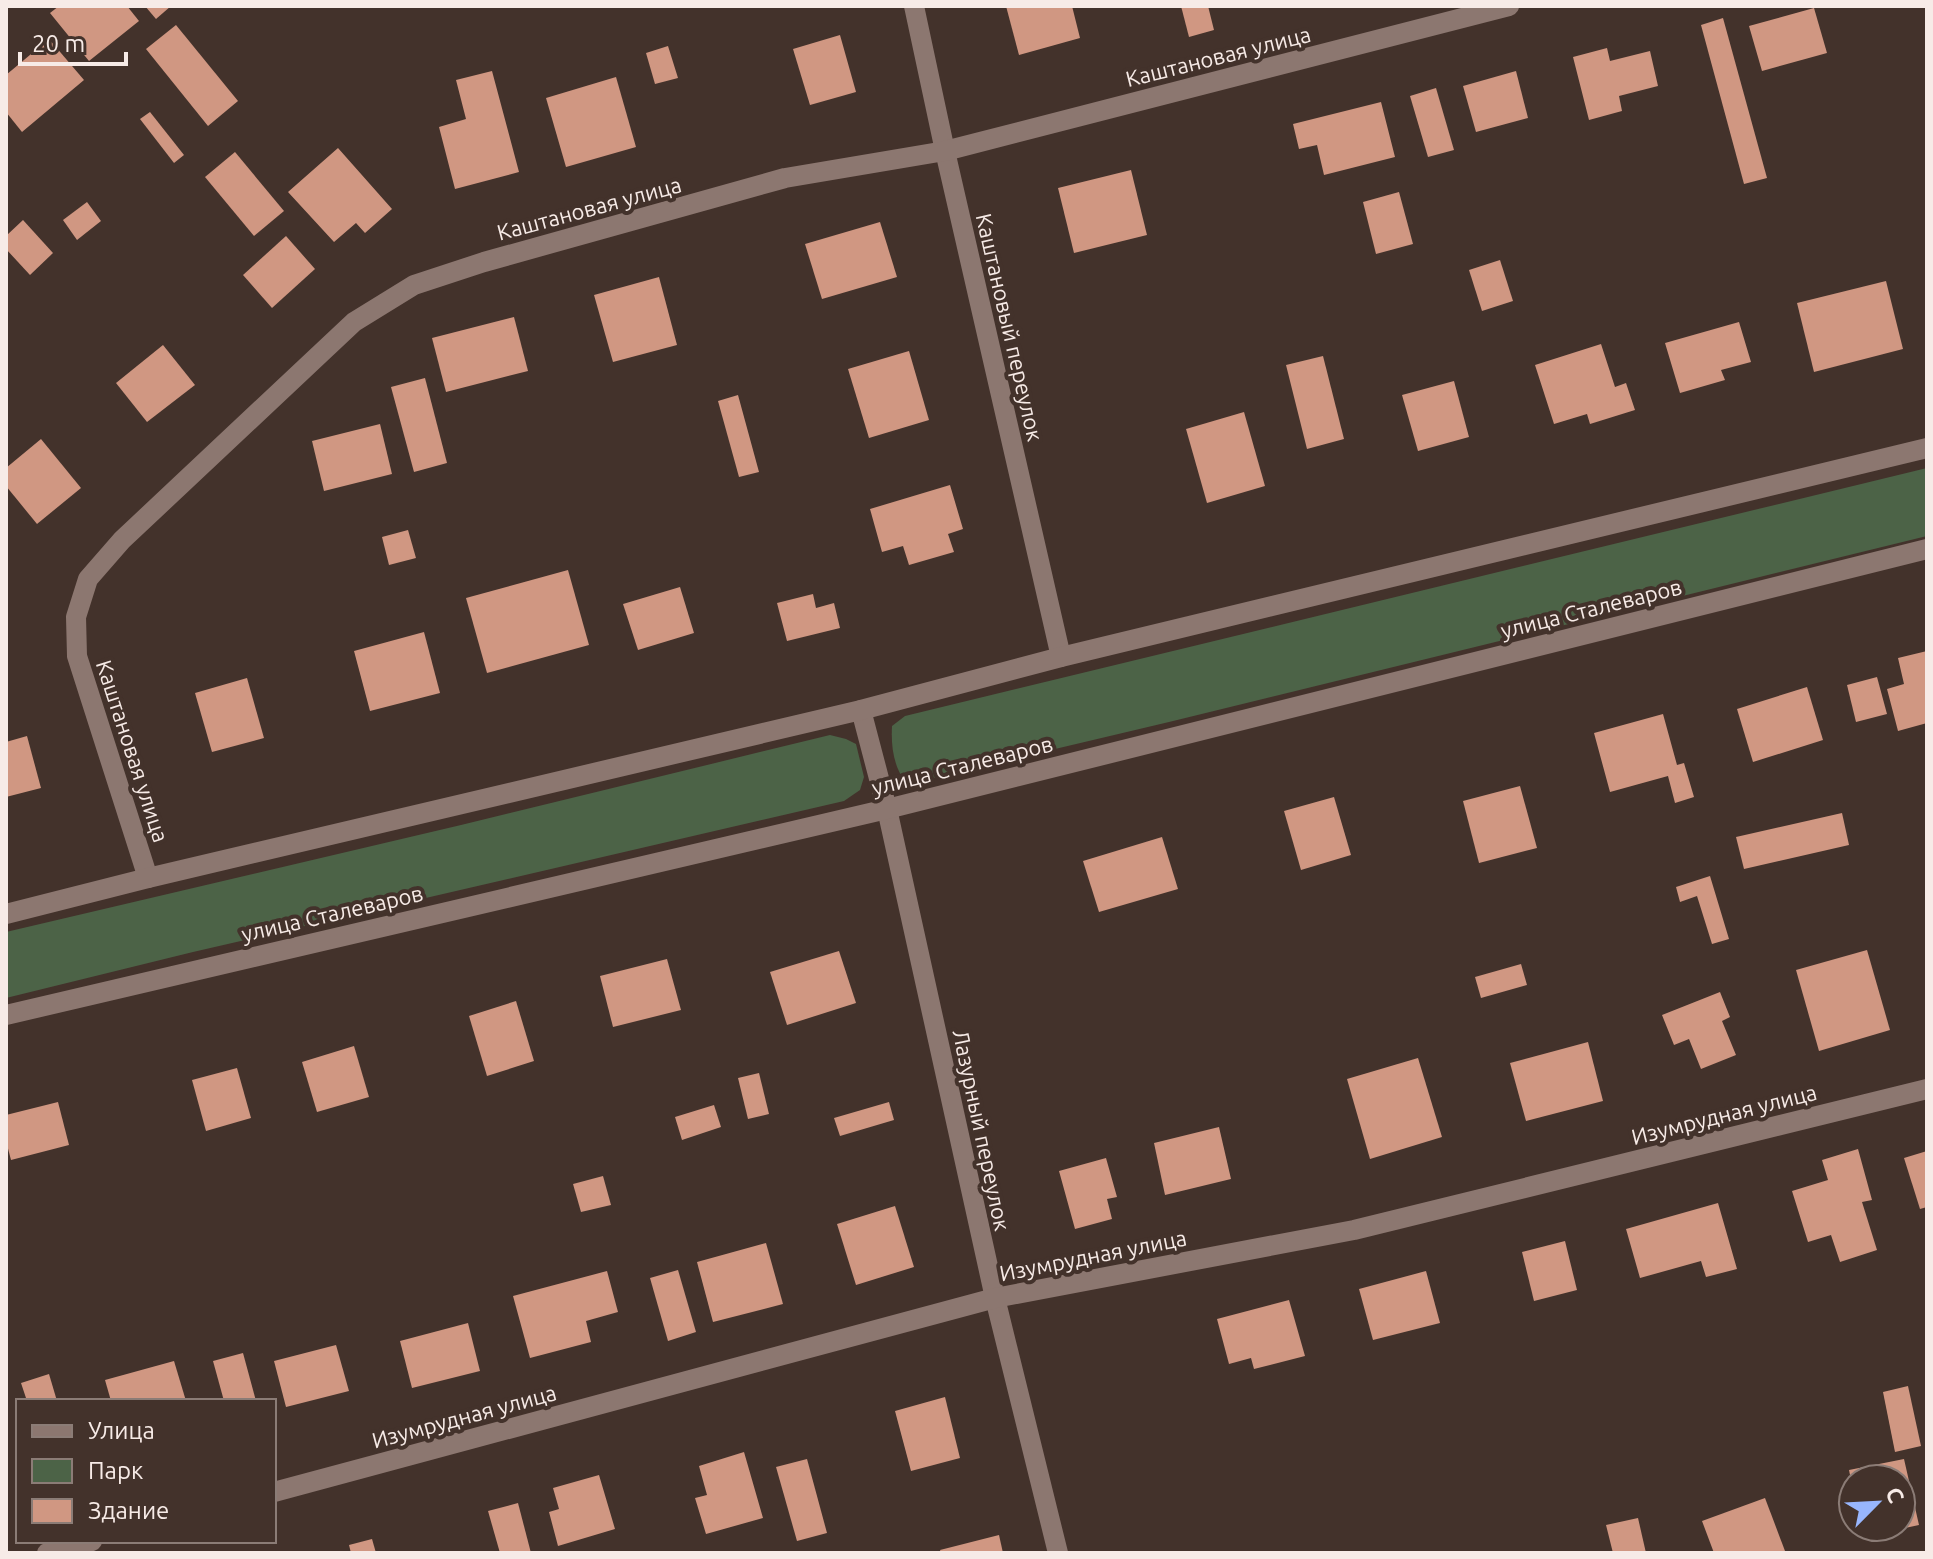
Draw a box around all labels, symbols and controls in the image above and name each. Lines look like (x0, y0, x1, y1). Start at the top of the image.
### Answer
scale bar (20, 16, 126, 66)
street label: Каштановая улица (1123, 21, 1313, 91)
text: 20 m (32, 30, 85, 57)
street label: Каштановая улица (494, 171, 684, 245)
street label: Каштановый переулок (972, 211, 1048, 443)
street label: улица Сталеваров (1498, 573, 1684, 643)
street label: Каштановая улица (92, 657, 174, 845)
street label: улица Сталеваров (869, 730, 1055, 800)
street label: улица Сталеваров (239, 880, 425, 946)
street label: Лазурный переулок (948, 1027, 1016, 1233)
street label: Изумрудная улица (1629, 1079, 1819, 1149)
street label: Изумрудная улица (997, 1225, 1189, 1285)
street label: Изумрудная улица (369, 1379, 559, 1453)
legend (16, 1399, 276, 1543)
text: Улица (88, 1417, 155, 1444)
text: Парк (88, 1457, 143, 1484)
north arrow (1837, 1463, 1917, 1543)
text: С (1881, 1483, 1910, 1506)
text: Здание (88, 1497, 169, 1524)

